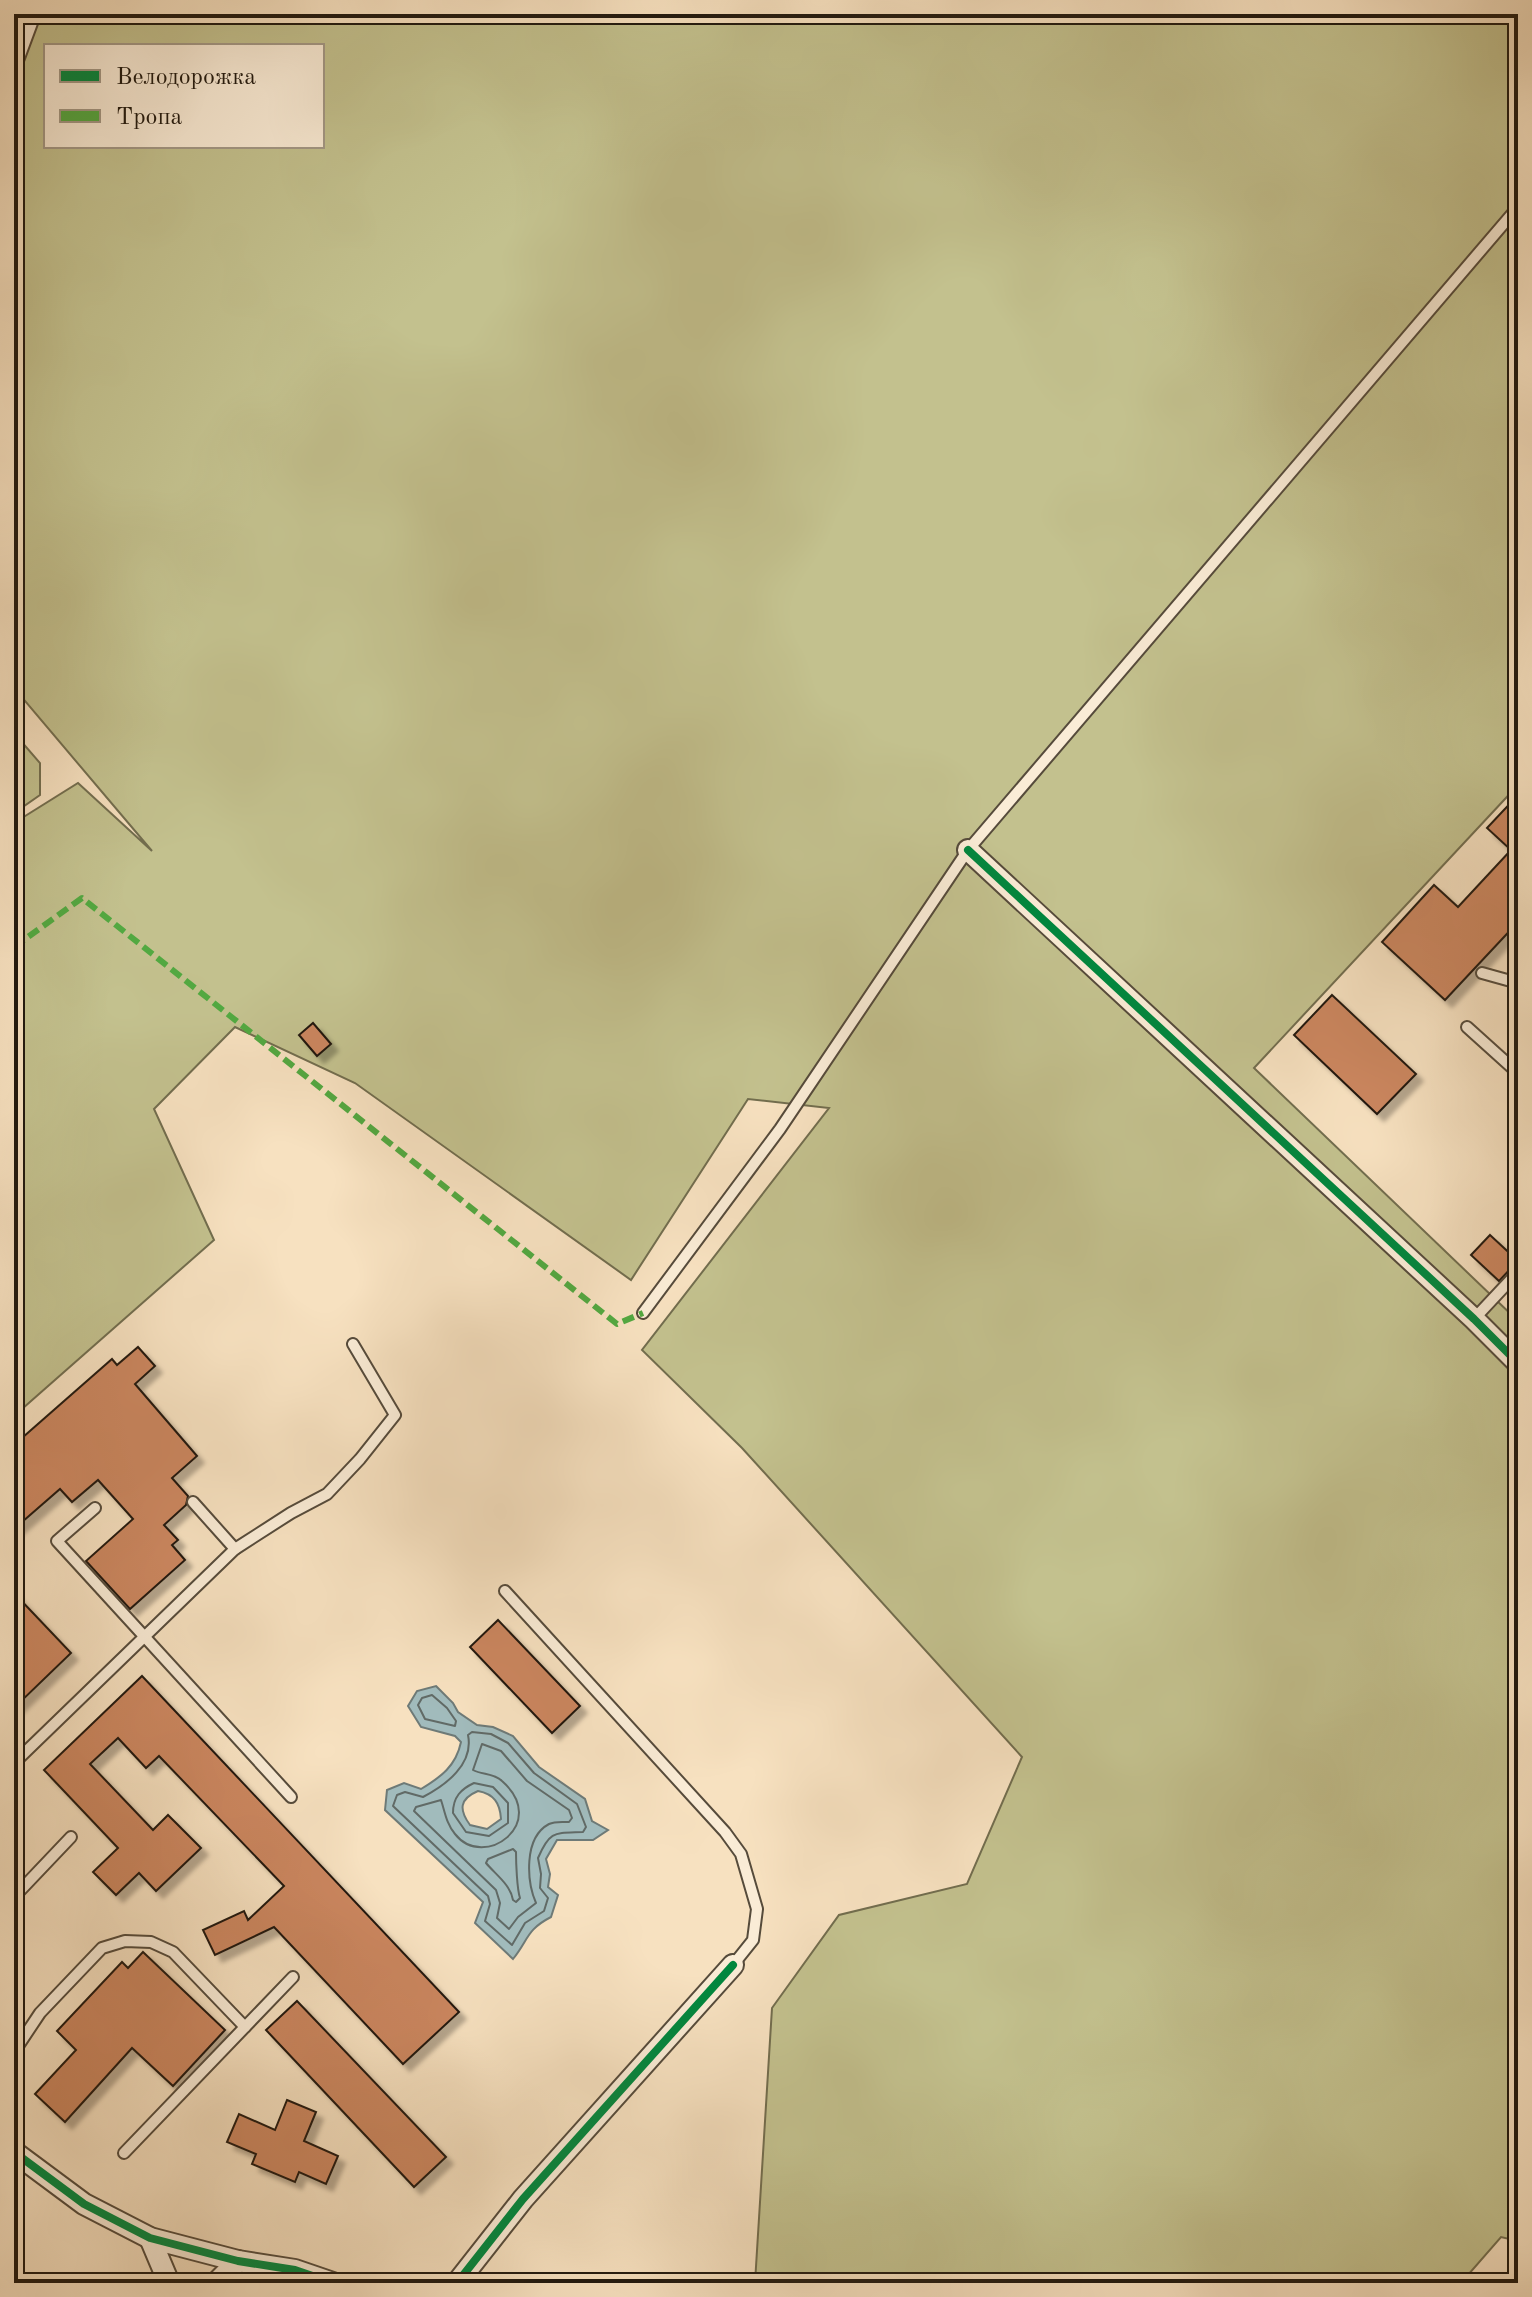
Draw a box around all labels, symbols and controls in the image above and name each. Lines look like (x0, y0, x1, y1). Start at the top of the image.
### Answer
legend (44, 44, 324, 148)
text: Велодорожка (116, 66, 256, 90)
text: Тропа (116, 106, 183, 130)

